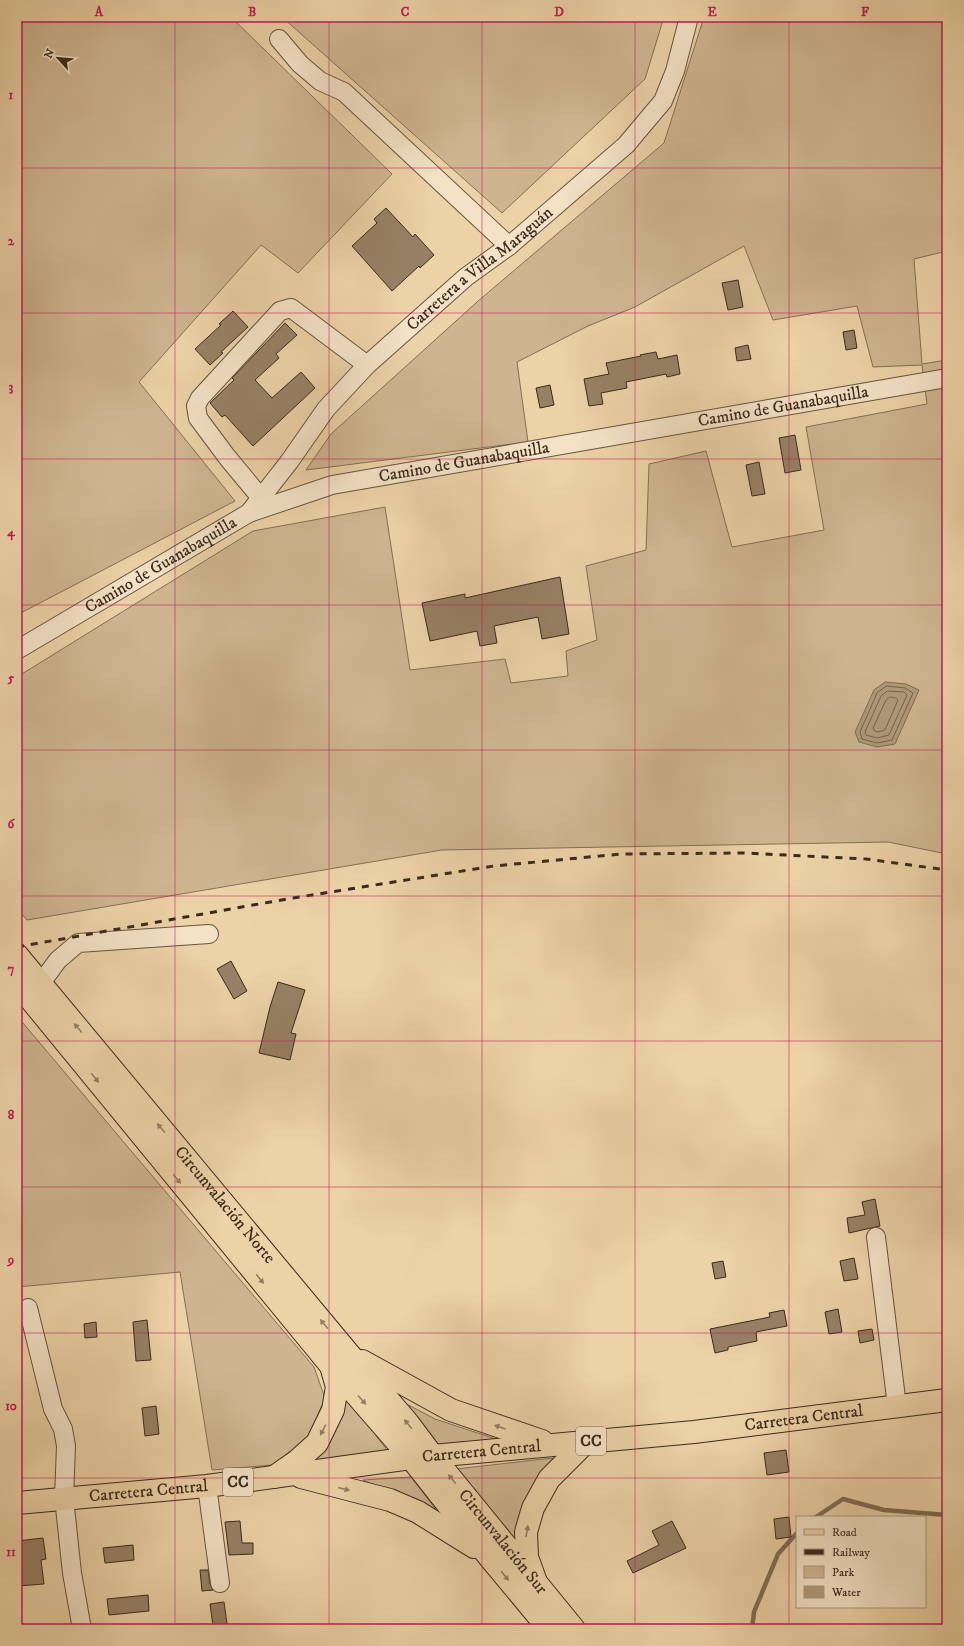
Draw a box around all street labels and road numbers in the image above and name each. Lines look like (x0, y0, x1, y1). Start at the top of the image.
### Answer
street label: Carretera a Villa Maraguán (402, 202, 558, 336)
street label: Camino de Guanabaquilla (696, 381, 871, 432)
street label: Camino de Guanabaquilla (377, 436, 552, 488)
street label: Camino de Guanabaquilla (81, 511, 241, 618)
street label: Circunvalación Norte (170, 1141, 280, 1268)
street label: Carretera Central (743, 1400, 864, 1437)
road number: CC (576, 1427, 606, 1455)
street label: Carretera Central (421, 1435, 542, 1468)
road number: CC (223, 1468, 253, 1496)
street label: Carretera Central (88, 1475, 209, 1508)
street label: Circunvalación Sur (453, 1485, 553, 1599)

